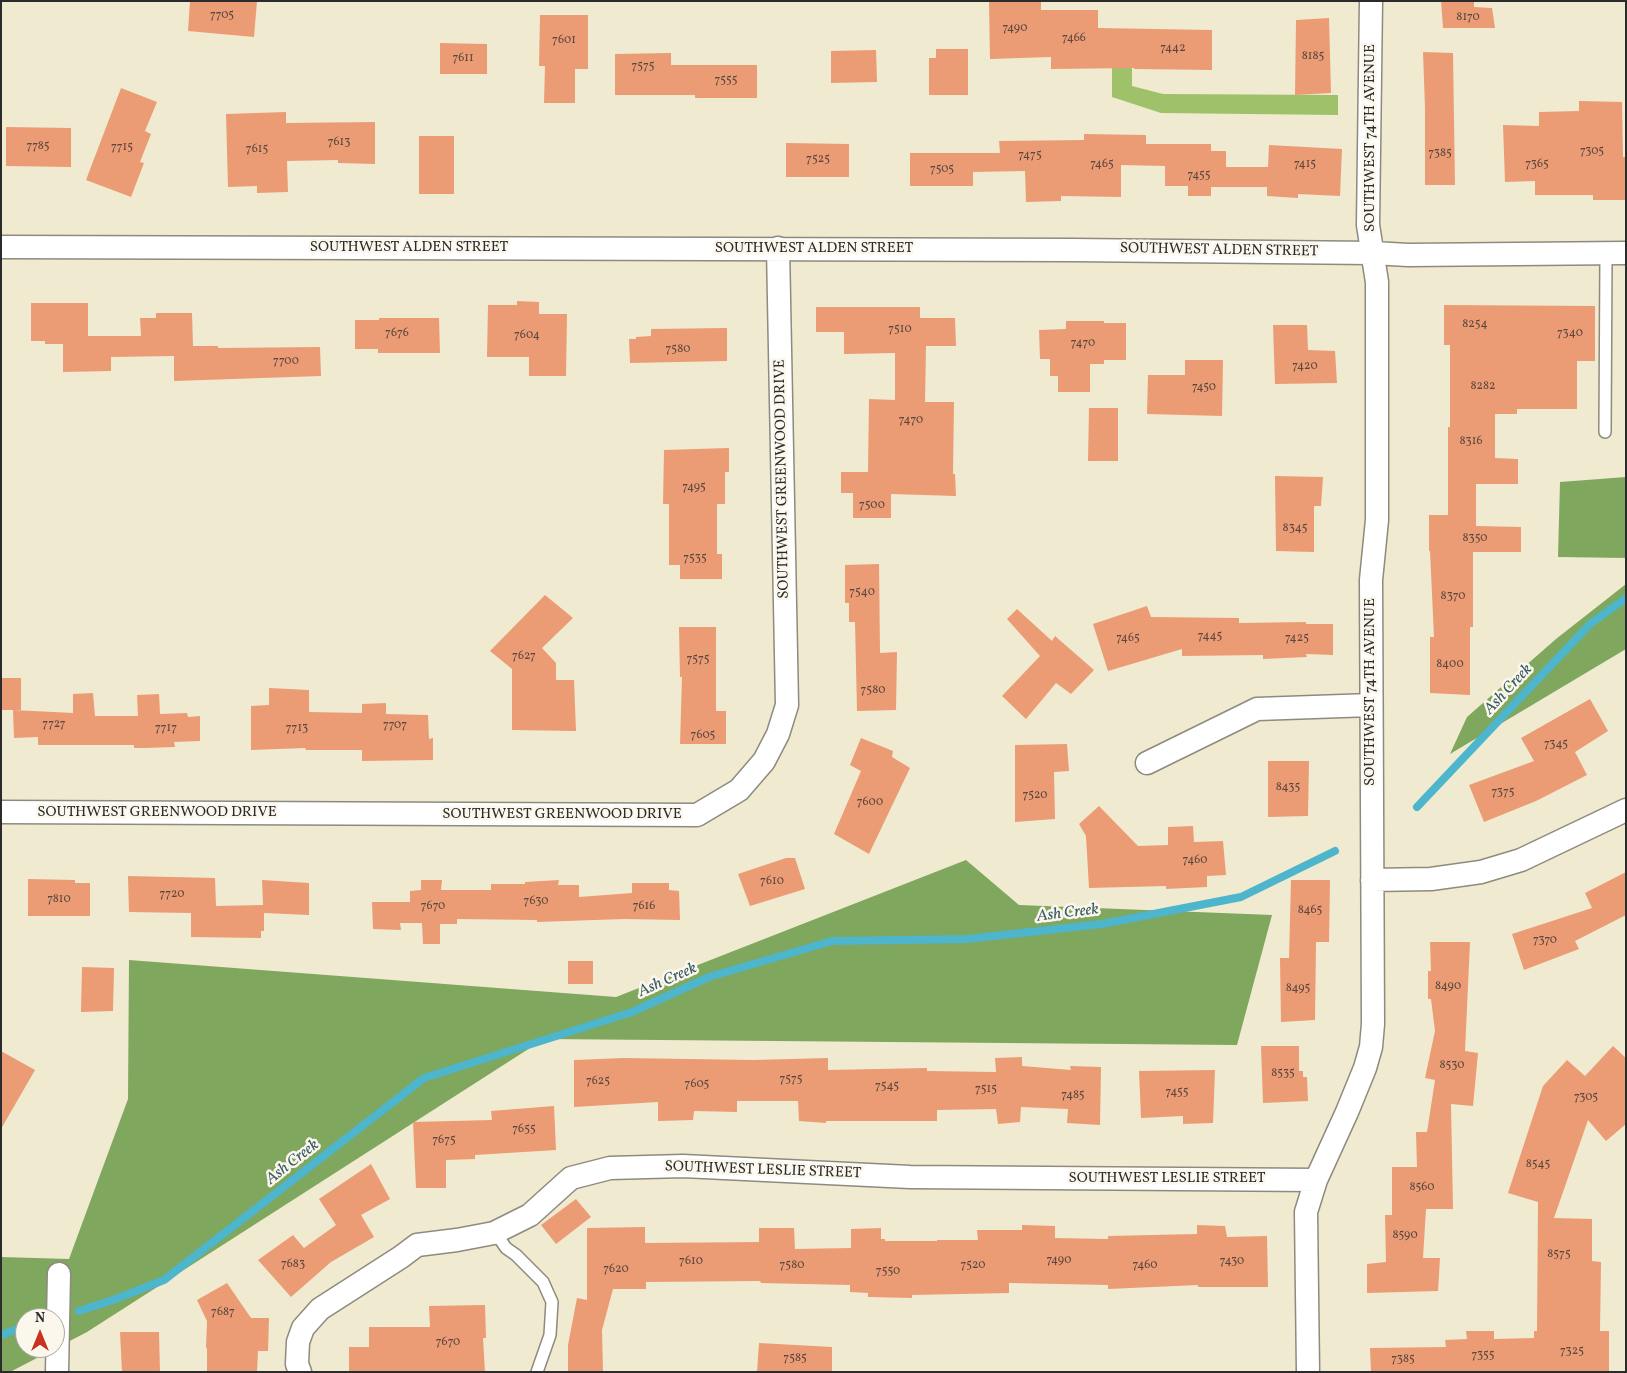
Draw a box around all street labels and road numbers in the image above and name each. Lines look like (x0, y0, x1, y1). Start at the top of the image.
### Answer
street label: SOUTHWEST 74TH AVENUE (1362, 44, 1380, 232)
street label: SOUTHWEST ALDEN STREET (310, 239, 508, 257)
street label: SOUTHWEST ALDEN STREET (715, 240, 913, 258)
street label: SOUTHWEST ALDEN STREET (1120, 240, 1318, 262)
street label: SOUTHWEST GREENWOOD DRIVE (772, 359, 794, 599)
street label: SOUTHWEST 74TH AVENUE (1362, 598, 1380, 786)
street label: SOUTHWEST GREENWOOD DRIVE (37, 804, 277, 822)
street label: SOUTHWEST GREENWOOD DRIVE (442, 806, 682, 824)
street label: SOUTHWEST LESLIE STREET (664, 1159, 862, 1183)
street label: SOUTHWEST LESLIE STREET (1069, 1170, 1265, 1188)

